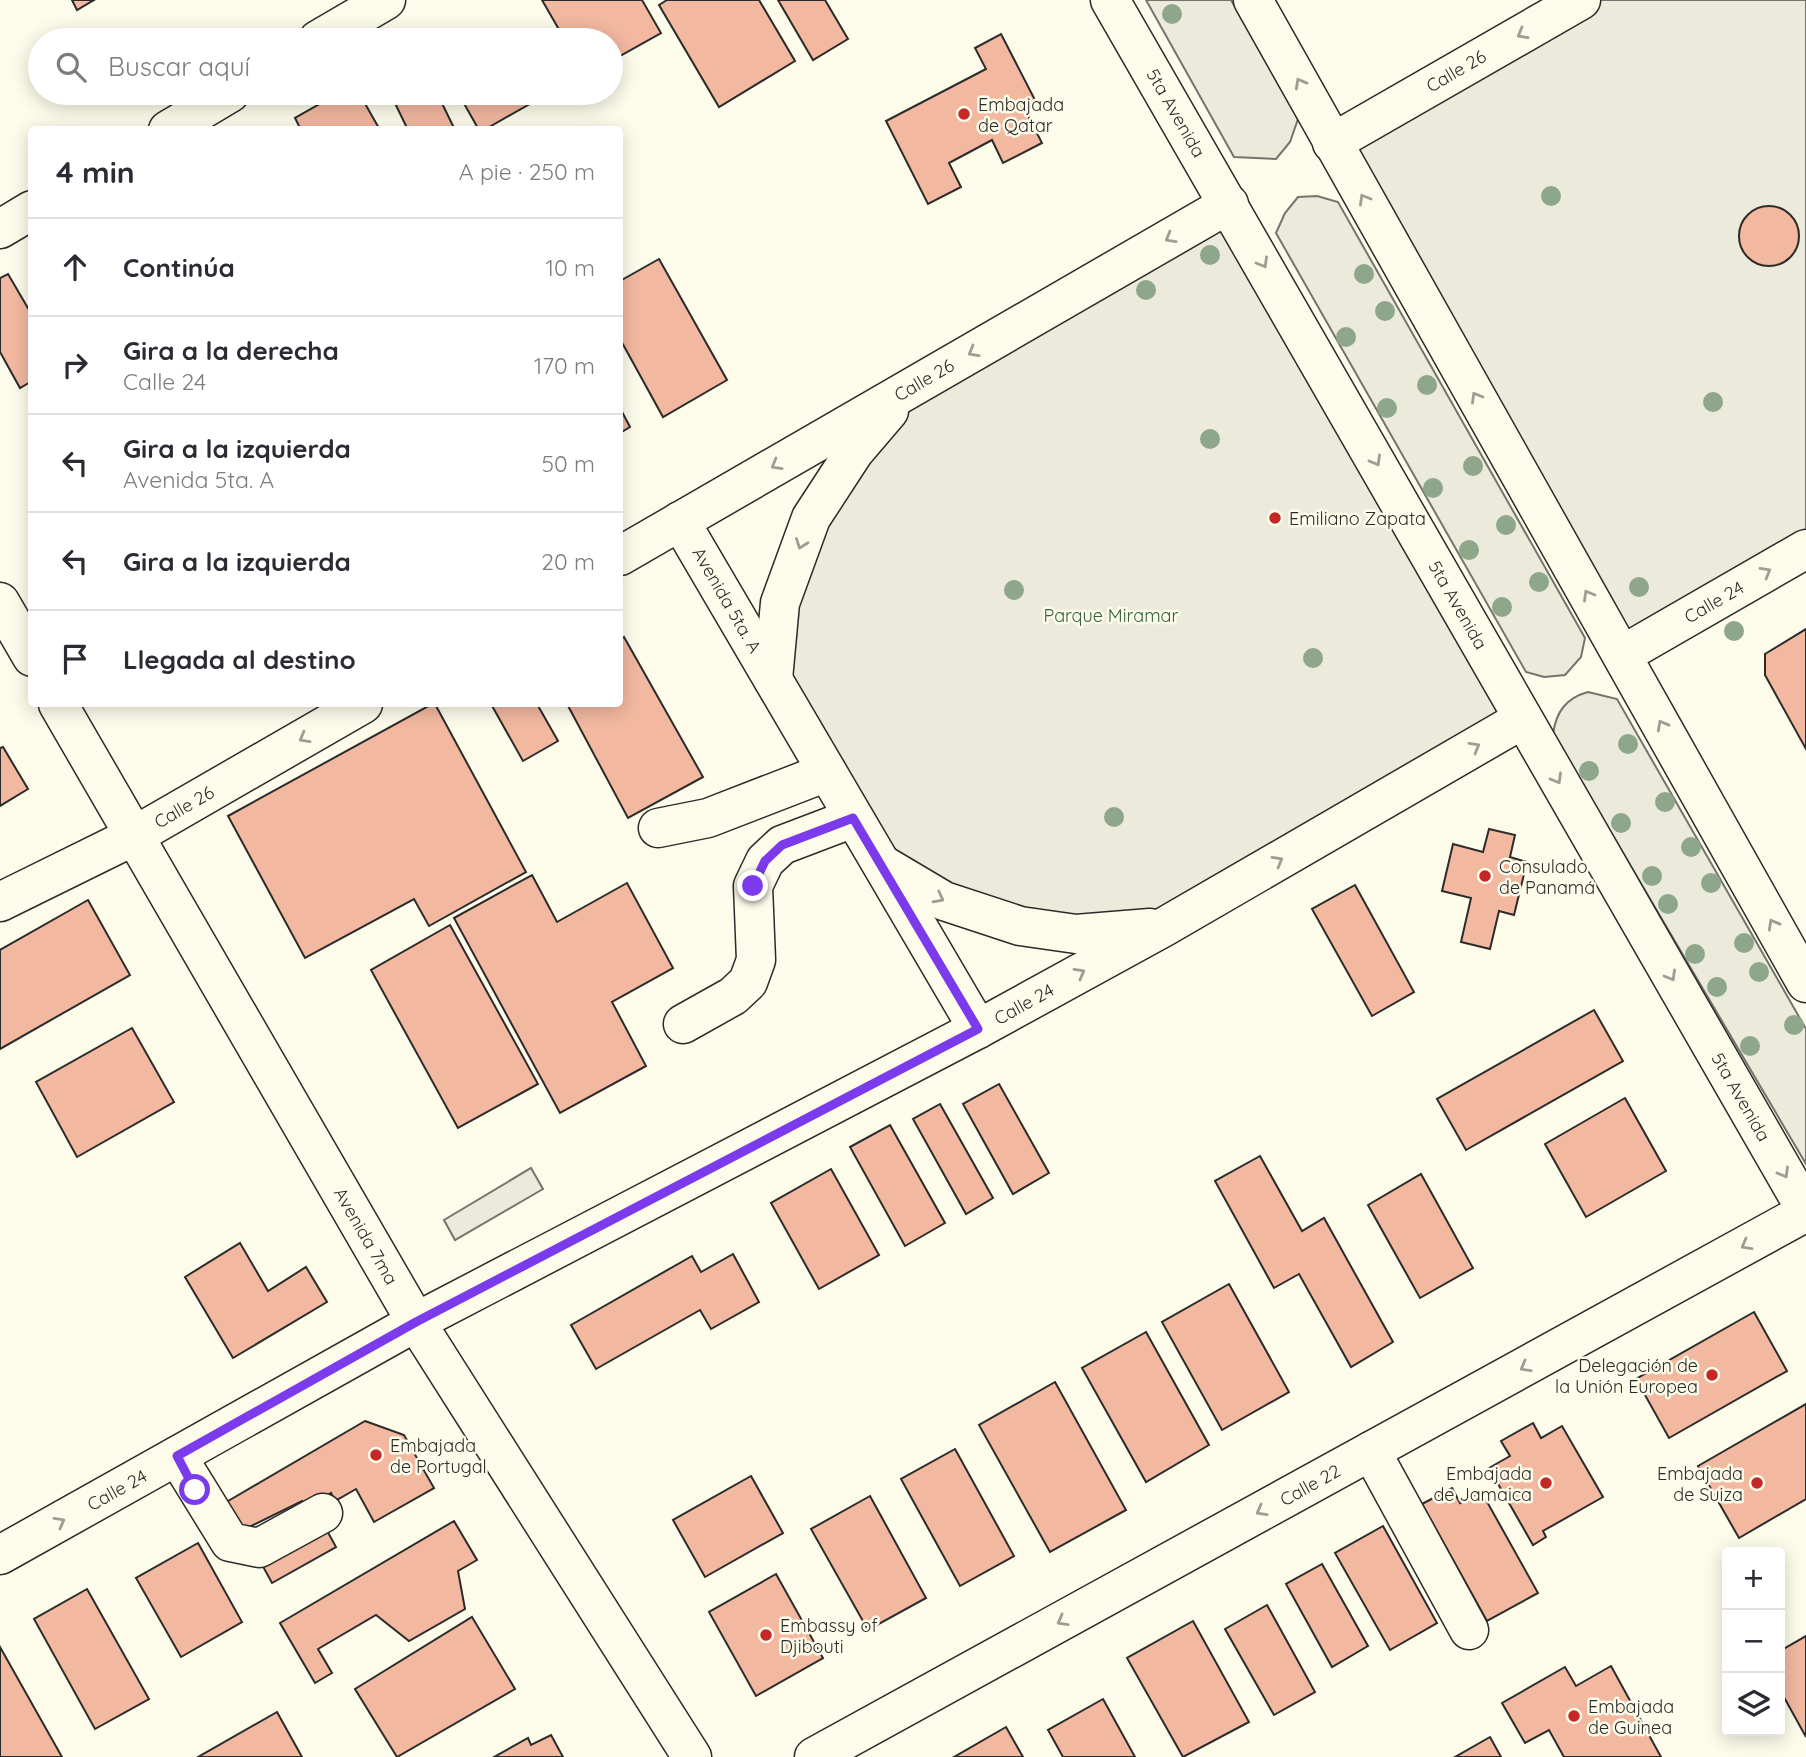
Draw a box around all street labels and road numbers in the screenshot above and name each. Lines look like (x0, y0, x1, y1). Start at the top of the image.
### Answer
street label: Calle 26 (1422, 45, 1490, 97)
street label: 5ta Avenida (1141, 65, 1211, 161)
street label: Calle 26 (890, 354, 958, 406)
street label: Avenida 5ta. A (687, 543, 767, 657)
street label: 5ta Avenida (1423, 557, 1493, 653)
street label: Calle 24 (1680, 576, 1748, 628)
street label: Calle 26 (150, 781, 218, 833)
street label: Calle 24 (990, 978, 1058, 1030)
street label: 5ta Avenida (1706, 1049, 1776, 1145)
street label: Avenida 7ma (329, 1183, 403, 1289)
street label: Calle 22 (1276, 1459, 1344, 1511)
street label: Calle 24 (83, 1464, 151, 1516)

